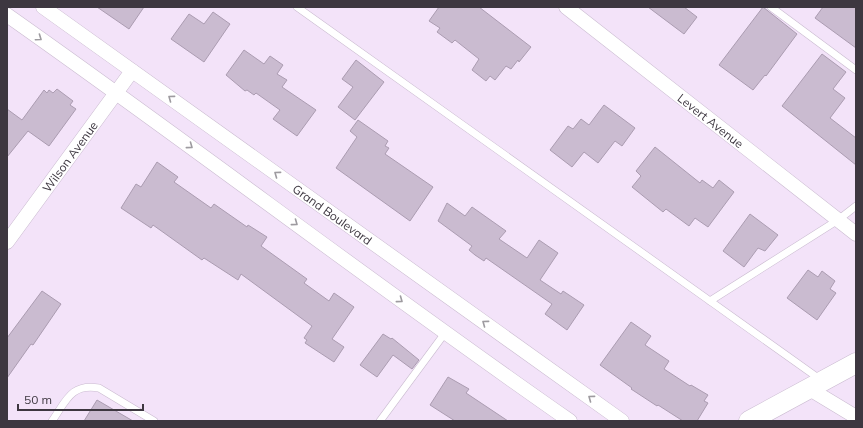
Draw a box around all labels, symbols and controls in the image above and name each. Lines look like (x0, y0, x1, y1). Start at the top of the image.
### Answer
one-way arrow (35, 33, 42, 41)
street label: Levert Avenue (675, 90, 747, 151)
one-way arrow (168, 95, 175, 103)
street label: Wilson Avenue (39, 118, 100, 195)
one-way arrow (186, 141, 193, 149)
one-way arrow (274, 172, 281, 179)
street label: Grand Boulevard (290, 181, 375, 247)
one-way arrow (290, 218, 297, 225)
one-way arrow (395, 295, 402, 302)
one-way arrow (482, 320, 489, 328)
scale bar (18, 386, 143, 412)
text: 50 m (24, 392, 52, 407)
one-way arrow (588, 396, 595, 403)

